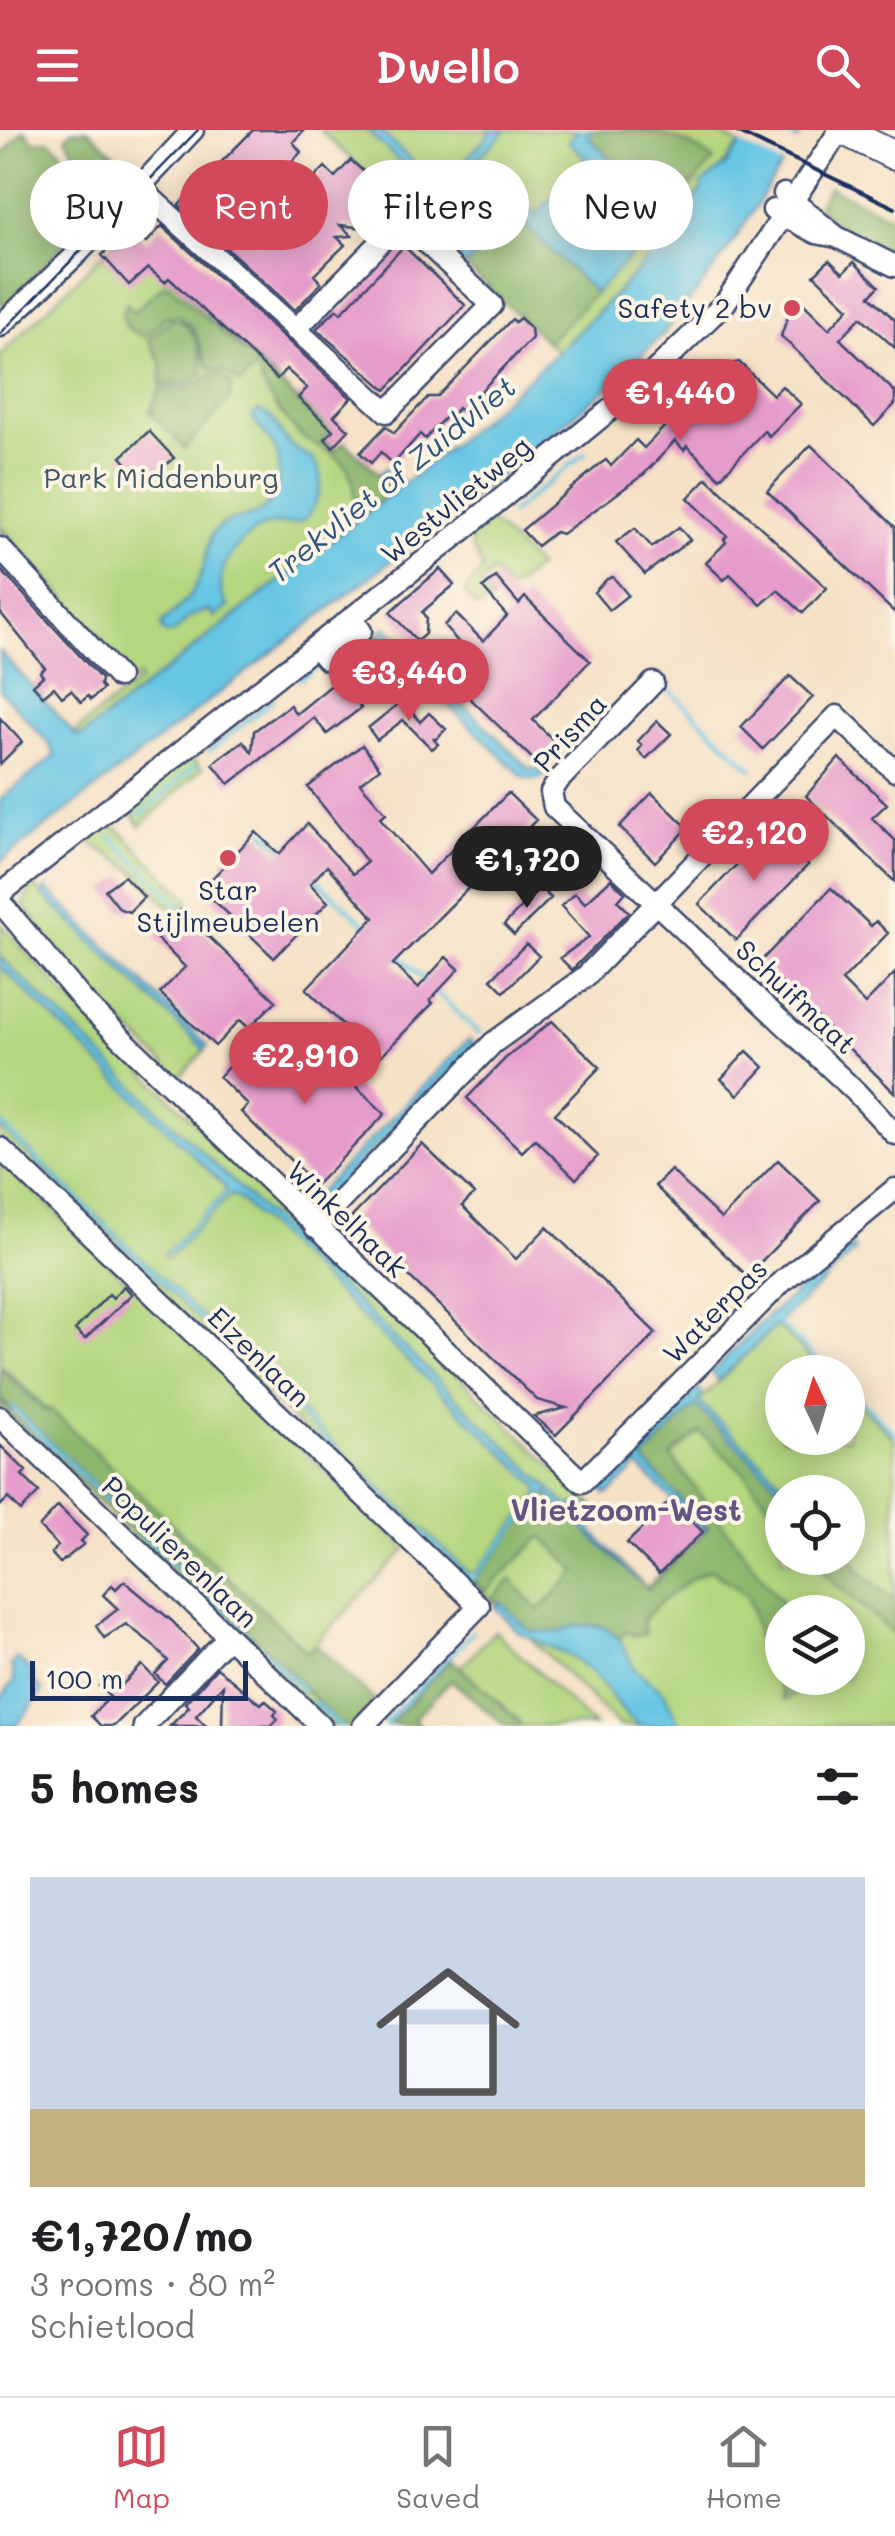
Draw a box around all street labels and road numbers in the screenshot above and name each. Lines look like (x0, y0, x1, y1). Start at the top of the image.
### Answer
street label: Westvlietweg (373, 428, 538, 571)
street label: Prisma (525, 686, 614, 779)
street label: Schuifmaat (729, 931, 865, 1061)
street label: Winkelhaak (280, 1152, 415, 1285)
street label: Waterpas (654, 1250, 774, 1370)
street label: Elzenlaan (201, 1299, 319, 1414)
street label: Populierenlaan (95, 1468, 266, 1635)

